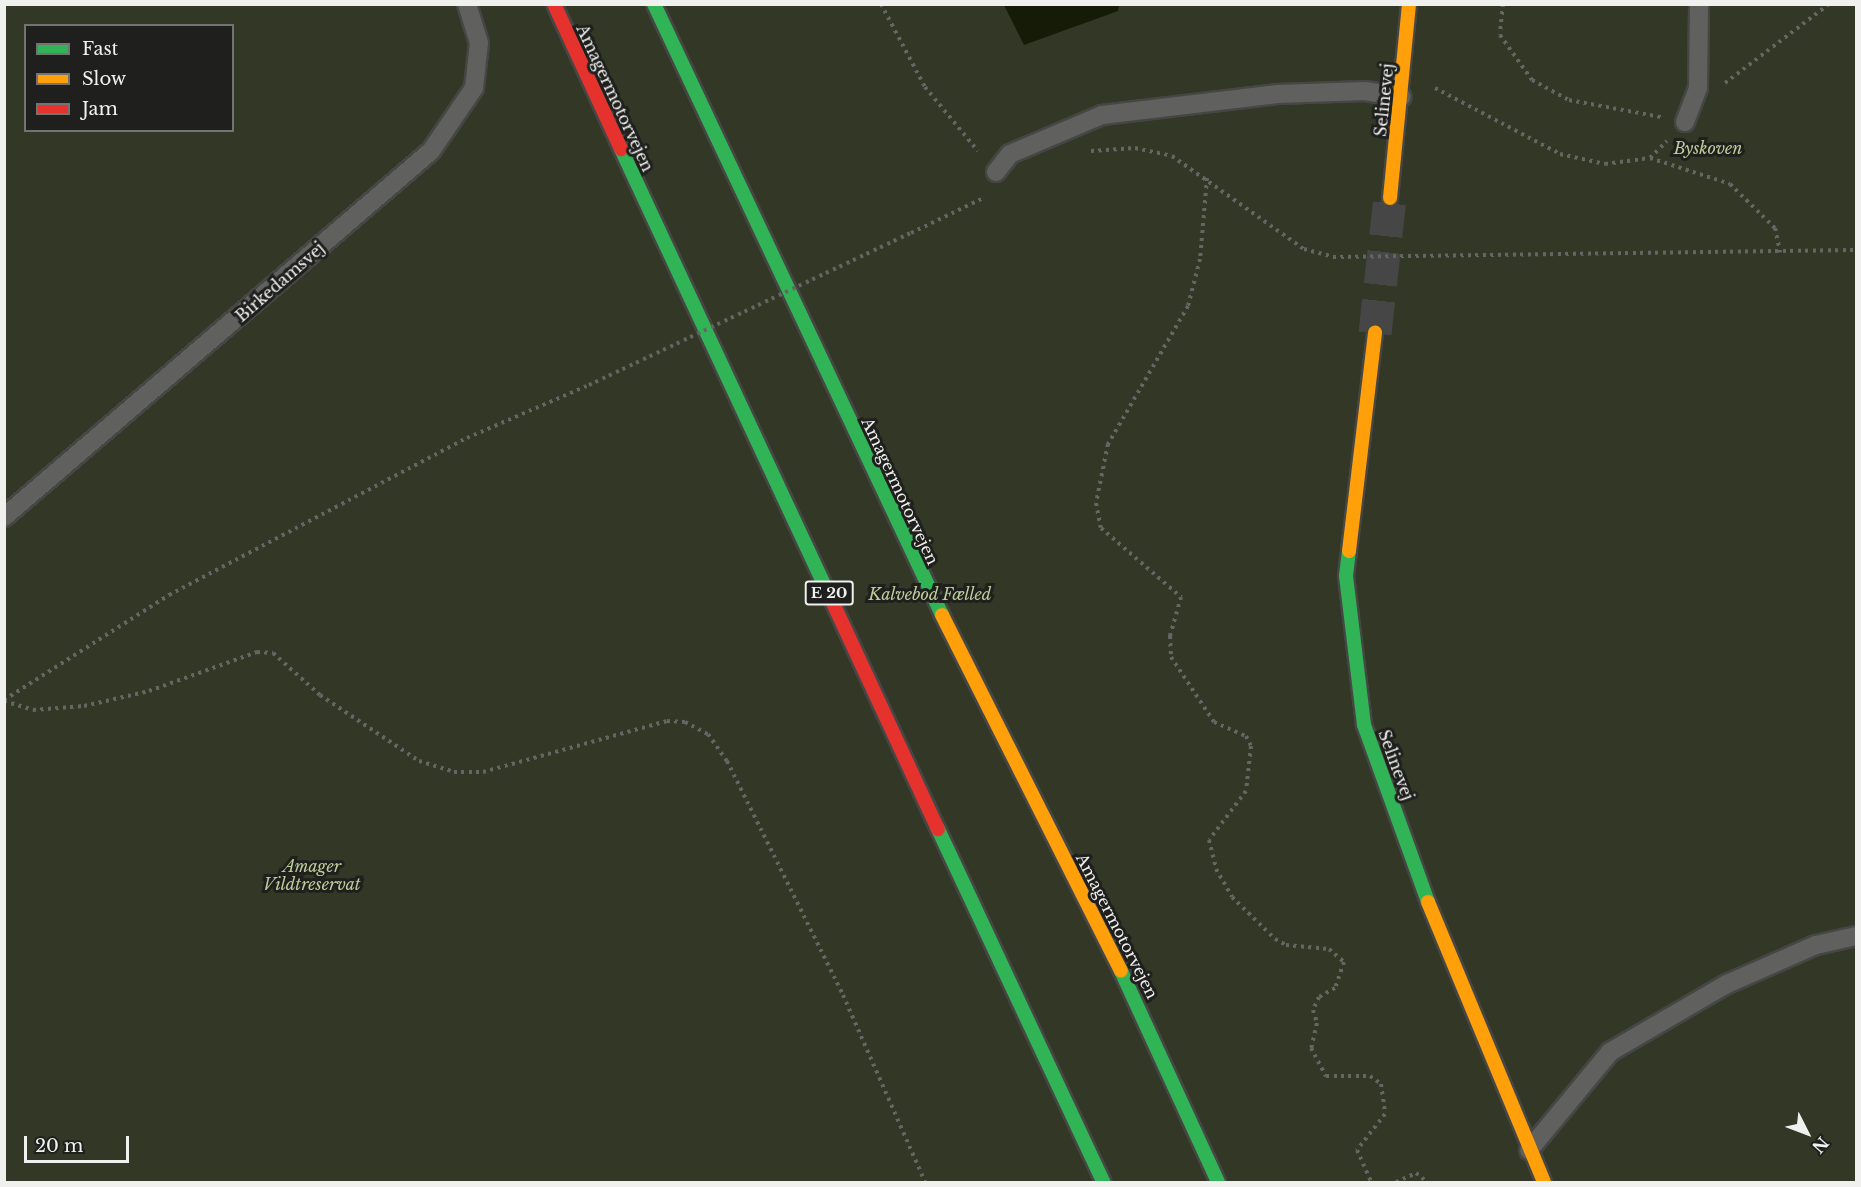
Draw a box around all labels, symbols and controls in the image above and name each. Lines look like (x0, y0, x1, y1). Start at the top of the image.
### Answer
street label: Amagermotorvejen (572, 21, 658, 175)
legend (24, 24, 234, 132)
text: Fast (82, 38, 118, 60)
street label: Selinevej (1371, 62, 1397, 138)
text: Slow (82, 68, 126, 90)
text: Jam (82, 98, 118, 120)
park label: Byskoven (1674, 138, 1742, 158)
street label: Birkedamsvej (232, 238, 328, 326)
street label: Amagermotorvejen (857, 414, 943, 568)
road number: E 20 (804, 581, 854, 605)
park label: Kalvebod Fælled (868, 584, 992, 604)
street label: Selinevej (1374, 727, 1418, 803)
street label: Amagermotorvejen (1072, 850, 1162, 1002)
park label: Amager Vildtreservat (263, 856, 361, 894)
north arrow (1777, 1103, 1837, 1163)
scale bar (27, 1124, 132, 1162)
text: N (1808, 1133, 1833, 1157)
text: 20 m (35, 1135, 83, 1157)

